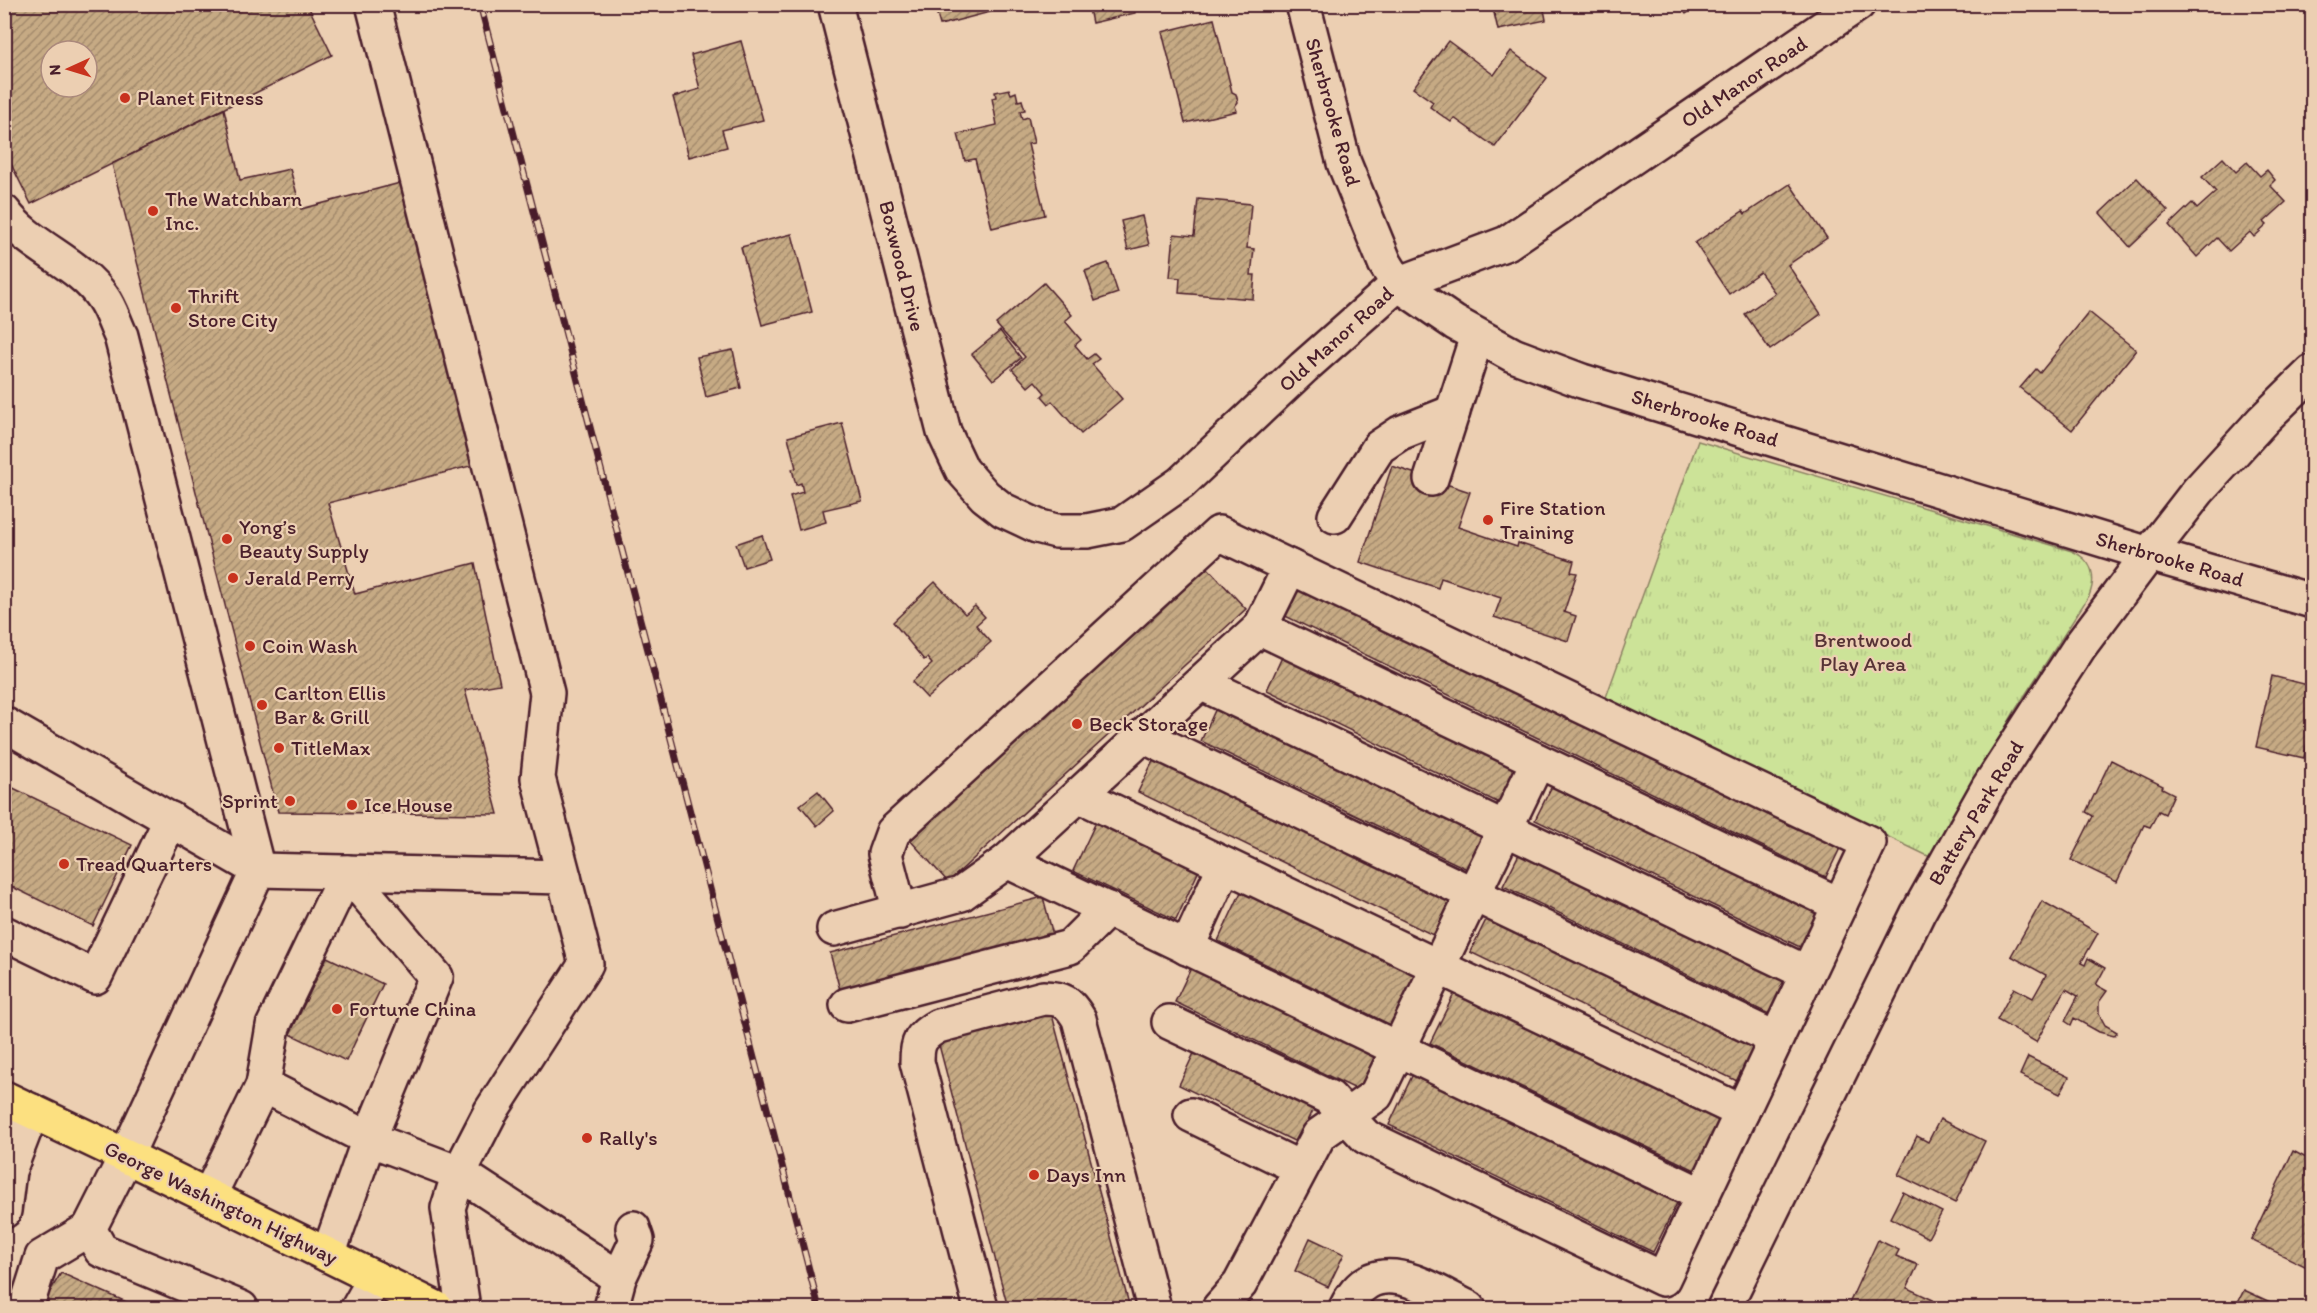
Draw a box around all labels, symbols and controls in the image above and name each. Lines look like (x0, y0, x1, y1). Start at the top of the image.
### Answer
street label: Old Manor Road (1676, 30, 1811, 133)
street label: Sherbrooke Road (1300, 35, 1367, 189)
north arrow (39, 39, 99, 99)
text: N (45, 64, 64, 76)
place label: Planet Fitness (137, 85, 264, 110)
marker: Planet Fitness (118, 91, 132, 105)
place label: The Watchbarn Inc. (165, 186, 302, 235)
street label: Boxwood Drive (874, 198, 931, 334)
marker: The Watchbarn Inc. (146, 204, 160, 218)
street label: Old Manor Road (1273, 280, 1398, 397)
place label: Thrift Store City (188, 283, 278, 332)
marker: Thrift Store City (169, 301, 183, 315)
street label: Sherbrooke Road (1628, 383, 1782, 452)
place label: Fire Station Training (1500, 495, 1606, 544)
marker: Fire Station Training (1481, 513, 1495, 527)
place label: Yong’s Beauty Supply (239, 514, 369, 563)
street label: Sherbrooke Road (2093, 525, 2248, 592)
marker: Yong’s Beauty Supply (220, 532, 234, 546)
place label: Jerald Perry (245, 565, 354, 590)
marker: Jerald Perry (226, 571, 240, 585)
park label: Brentwood Play Area (1814, 627, 1912, 676)
place label: Coin Wash (262, 633, 358, 658)
marker: Coin Wash (243, 639, 257, 653)
place label: Carlton Ellis Bar & Grill (274, 680, 386, 729)
marker: Carlton Ellis Bar & Grill (255, 698, 269, 712)
place label: Beck Storage (1089, 711, 1208, 736)
marker: Beck Storage (1070, 717, 1084, 731)
place label: TitleMax (291, 735, 371, 760)
street label: Battery Park Road (1922, 736, 2029, 890)
marker: TitleMax (272, 741, 286, 755)
place label: Sprint (222, 788, 278, 813)
place label: Ice House (364, 792, 453, 817)
marker: Sprint (283, 794, 297, 808)
marker: Ice House (345, 798, 359, 812)
place label: Tread Quarters (76, 851, 212, 876)
marker: Tread Quarters (57, 857, 71, 871)
place label: Fortune China (349, 996, 476, 1021)
marker: Fortune China (330, 1002, 344, 1016)
place label: Rally's (599, 1125, 658, 1150)
marker: Rally's (580, 1131, 594, 1145)
street label: George Washington Highway (101, 1135, 342, 1270)
place label: Days Inn (1046, 1162, 1126, 1187)
marker: Days Inn (1027, 1168, 1041, 1182)

